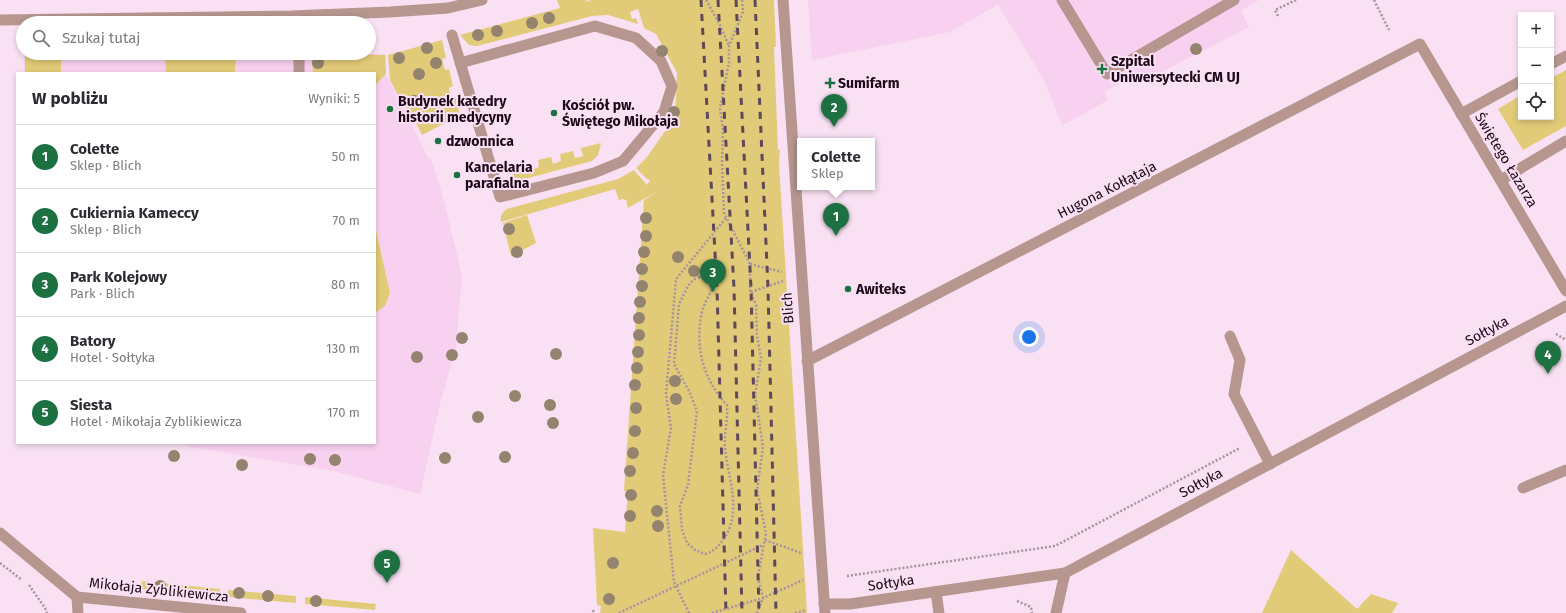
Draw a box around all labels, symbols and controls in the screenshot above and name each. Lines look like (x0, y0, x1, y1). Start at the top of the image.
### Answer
map controls (1518, 12, 1554, 120)
button: + (1518, 12, 1554, 48)
search box (16, 16, 376, 60)
icon: search (30, 27, 52, 49)
text: Szukaj tutaj (62, 29, 140, 47)
button: − (1518, 48, 1554, 84)
place label: Szpital Uniwersytecki CM UJ (1111, 53, 1240, 86)
marker: Szpital Uniwersytecki CM UJ (1096, 63, 1108, 75)
place label: Sumifarm (838, 75, 900, 92)
marker: Sumifarm (825, 78, 835, 88)
button: locate (1518, 84, 1554, 120)
text: W pobliżu (32, 88, 108, 109)
text: Wyniki: 5 (308, 91, 360, 106)
place label: Budynek katedry historii medycyny (398, 93, 512, 126)
pin: 2 (821, 94, 847, 127)
place label: Kościół pw. Świętego Mikołaja (562, 97, 679, 130)
marker: Budynek katedry historii medycyny (385, 104, 395, 114)
marker: Kościół pw. Świętego Mikołaja (549, 108, 559, 118)
street label: Świętego Łazarza (1471, 109, 1542, 211)
place label: dzwonnica (446, 133, 514, 150)
marker: dzwonnica (433, 136, 443, 146)
popup (797, 138, 875, 190)
text: Colette (70, 140, 119, 158)
text: Colette (811, 148, 861, 166)
text: 1 (42, 149, 48, 164)
text: 50 m (332, 149, 360, 164)
text: Sklep · Blich (70, 158, 142, 173)
street label: Hugona Kołłątaja (1055, 158, 1159, 222)
place label: Kancelaria parafialna (465, 159, 533, 192)
text: Sklep (811, 166, 844, 181)
marker: Kancelaria parafialna (452, 170, 462, 180)
pin: 1 (823, 203, 849, 236)
text: Cukiernia Kameccy (70, 204, 199, 222)
text: 2 (42, 213, 48, 228)
text: 70 m (333, 213, 360, 228)
text: Sklep · Blich (70, 222, 142, 237)
pin: 3 (700, 259, 726, 292)
text: Park Kolejowy (70, 268, 167, 286)
text: 3 (42, 277, 48, 292)
text: 80 m (331, 277, 360, 292)
place label: Awiteks (855, 281, 906, 298)
marker: Awiteks (843, 284, 853, 294)
text: Park · Blich (70, 286, 135, 301)
street label: Blich (778, 292, 798, 324)
street label: Sołtyka (1462, 313, 1512, 349)
your location (1019, 327, 1039, 347)
text: Batory (70, 332, 116, 350)
text: 4 (41, 341, 49, 356)
text: 130 m (326, 341, 360, 356)
pin: 4 (1535, 341, 1561, 374)
text: Hotel · Sołtyka (70, 350, 155, 365)
text: Siesta (70, 396, 112, 414)
text: 5 (42, 405, 48, 420)
text: 170 m (327, 405, 360, 420)
text: Hotel · Mikołaja Zyblikiewicza (70, 414, 242, 429)
street label: Sołtyka (1176, 465, 1226, 501)
pin: 5 (374, 550, 400, 583)
street label: Sołtyka (867, 571, 915, 595)
street label: Mikołaja Zyblikiewicza (88, 574, 230, 606)

